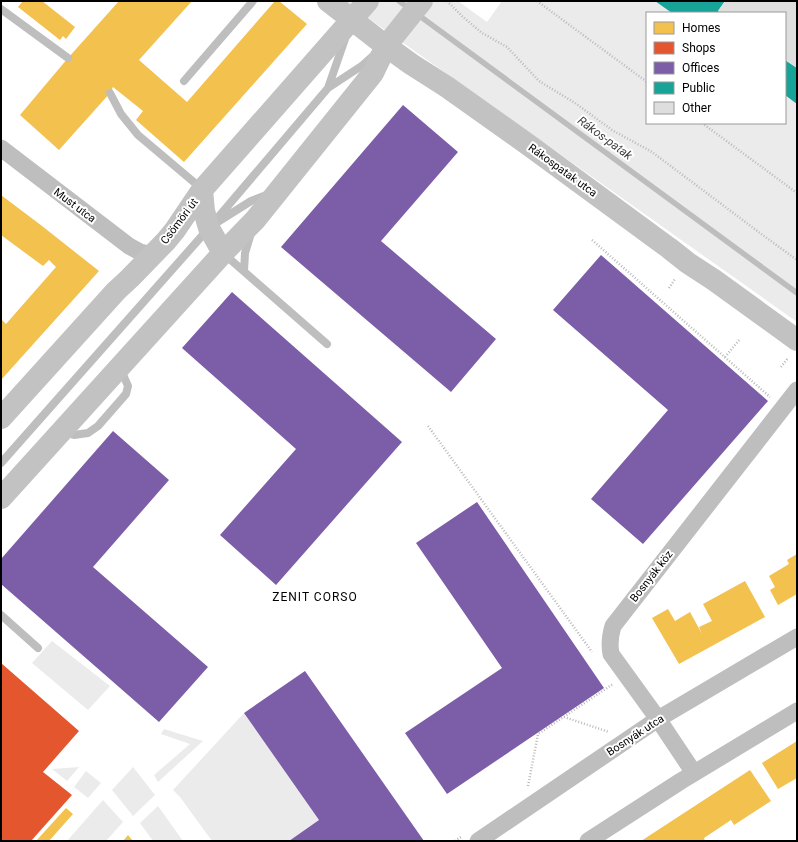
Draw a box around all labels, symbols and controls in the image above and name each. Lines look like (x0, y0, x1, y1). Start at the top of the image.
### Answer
legend (646, 12, 786, 124)
text: Homes (682, 21, 720, 35)
text: Shops (682, 41, 716, 55)
text: Offices (682, 61, 719, 75)
text: Public (682, 81, 715, 95)
text: Other (682, 101, 711, 115)
water label: Rákos-patak (575, 113, 636, 163)
street label: Rákospatak utca (526, 141, 600, 200)
street label: Must utca (51, 185, 98, 225)
street label: Csömöri út (158, 196, 201, 247)
street label: Bosnyák köz (627, 548, 676, 605)
district label: ZENIT CORSO (272, 590, 358, 604)
street label: Bosnyák utca (604, 712, 666, 759)

